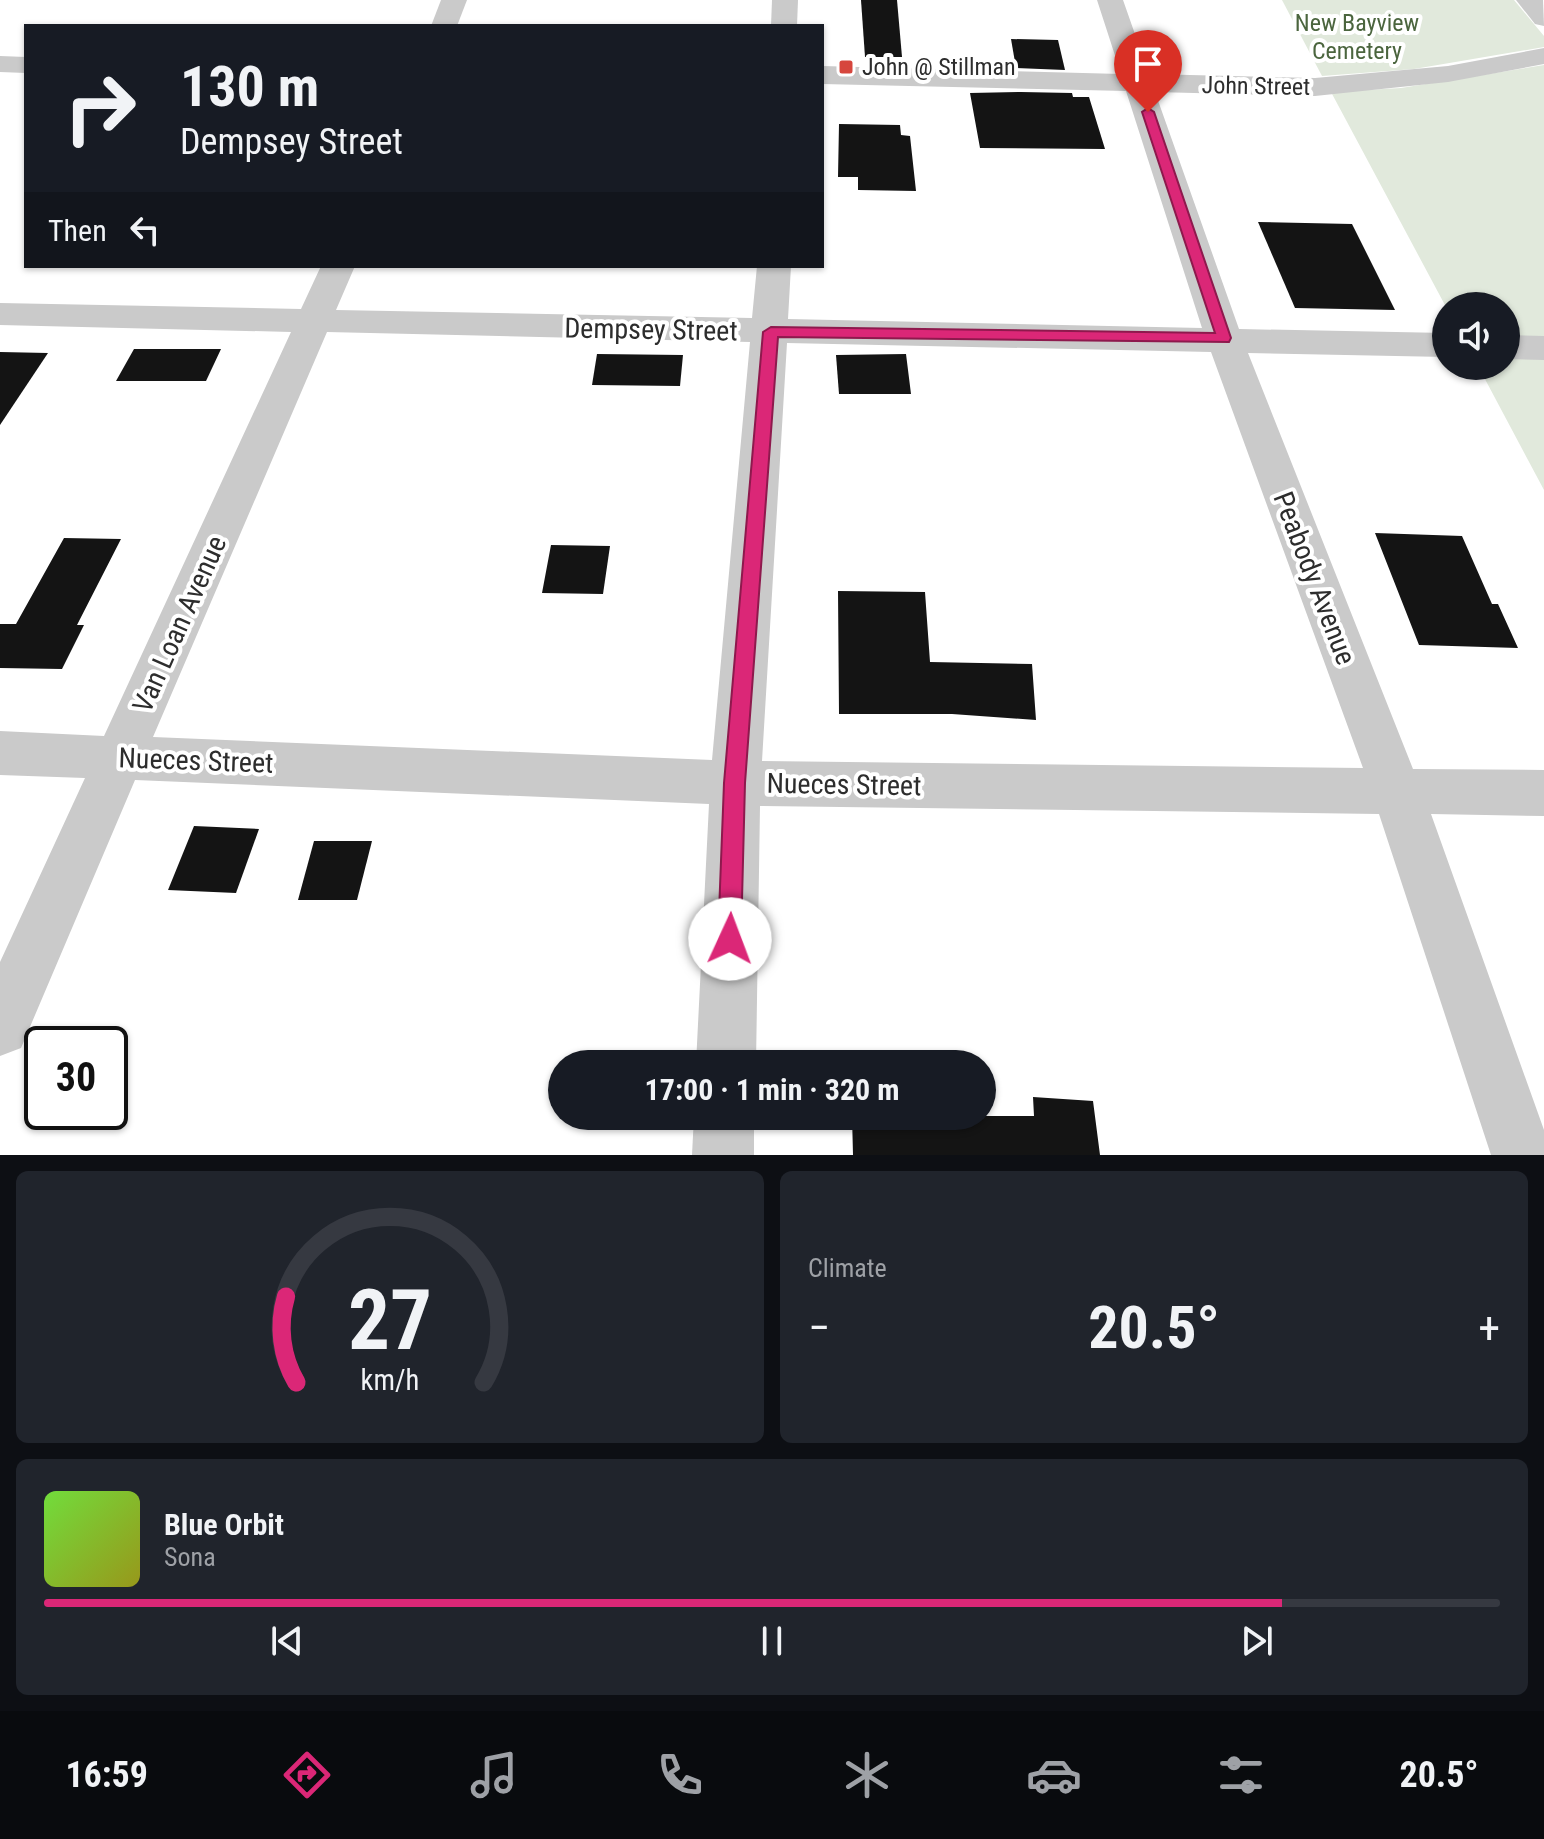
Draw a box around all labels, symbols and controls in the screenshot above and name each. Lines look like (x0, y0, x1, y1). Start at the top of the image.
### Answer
park label: New Bayview Cemetery (1295, 9, 1419, 65)
pin (1114, 30, 1182, 112)
icon: arrive (1126, 42, 1170, 86)
place label: John @ Stillman (862, 53, 1016, 81)
text: 130 m (180, 54, 319, 120)
icon: right (48, 56, 152, 160)
marker: John @ Stillman (837, 58, 855, 76)
street label: John Street (1201, 71, 1311, 101)
text: Dempsey Street (180, 121, 403, 163)
icon: left (123, 208, 167, 252)
text: Then (48, 213, 107, 248)
map controls (1432, 292, 1520, 380)
button: sound (1432, 292, 1520, 380)
street label: Dempsey Street (564, 311, 738, 348)
street label: Peabody Avenue (1266, 487, 1363, 669)
street label: Van Loan Avenue (126, 531, 233, 718)
street label: Nueces Street (118, 741, 274, 780)
street label: Nueces Street (766, 767, 922, 802)
position arrow (688, 897, 772, 981)
speed limit sign: 30 (24, 1026, 128, 1130)
text: 17:00 · 1 min · 320 m (645, 1072, 899, 1107)
text: Climate (808, 1253, 887, 1283)
text: 27 (348, 1272, 432, 1369)
text: 20.5° (1088, 1292, 1220, 1363)
text: − (808, 1302, 830, 1354)
text: + (1478, 1302, 1500, 1354)
text: km/h (361, 1363, 419, 1397)
text: Blue Orbit (164, 1507, 284, 1542)
text: Sona (164, 1542, 216, 1572)
icon: previous (265, 1619, 309, 1663)
icon: pause (750, 1619, 794, 1663)
icon: next (1235, 1619, 1279, 1663)
icon: directions (279, 1747, 335, 1803)
icon: music (466, 1747, 522, 1803)
icon: phone (652, 1747, 708, 1803)
icon: climate (839, 1747, 895, 1803)
icon: car (1026, 1747, 1082, 1803)
icon: filters (1213, 1747, 1269, 1803)
text: 16:59 (65, 1754, 148, 1796)
text: 20.5° (1399, 1754, 1479, 1796)

